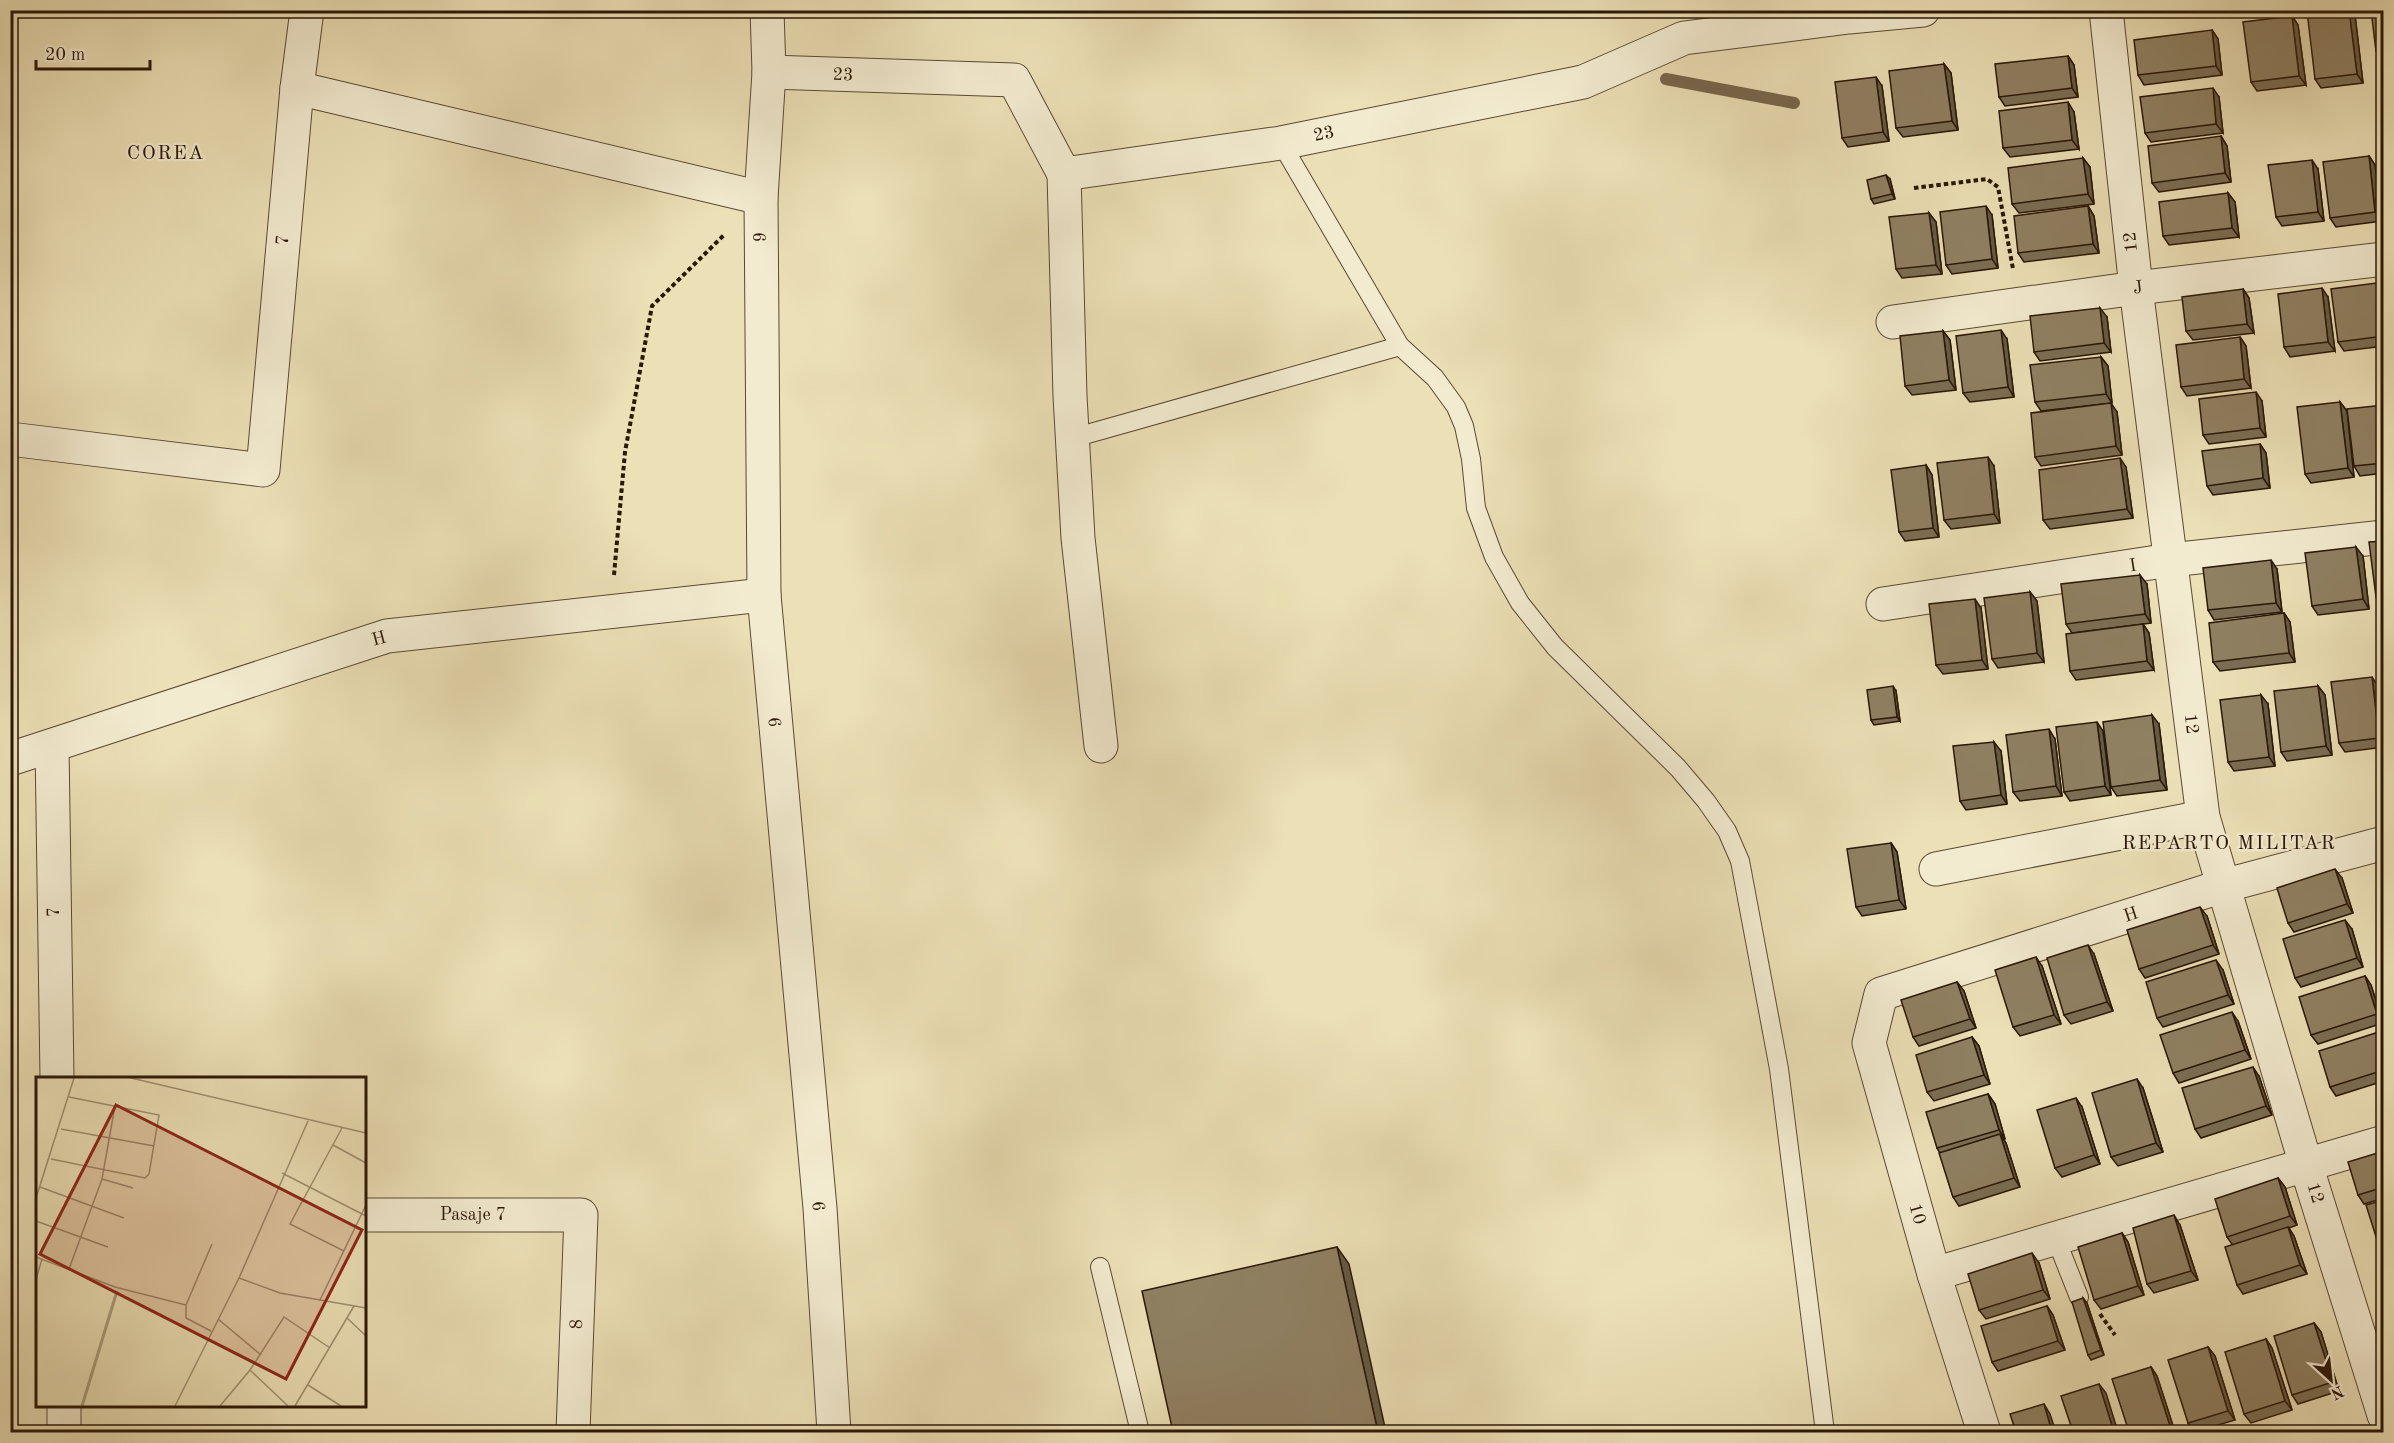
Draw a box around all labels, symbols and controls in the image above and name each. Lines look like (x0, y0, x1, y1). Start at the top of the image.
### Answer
scale bar (36, 33, 150, 71)
text: 20 m (45, 46, 85, 64)
street label: 23 (832, 66, 854, 84)
street label: 23 (1312, 123, 1336, 145)
district label: COREA (127, 144, 205, 164)
street label: 12 (2121, 231, 2141, 253)
street label: 9 (752, 232, 770, 242)
street label: 7 (274, 234, 292, 246)
street label: J (2132, 278, 2144, 298)
street label: I (2128, 557, 2138, 575)
street label: H (370, 628, 388, 650)
street label: 12 (2181, 713, 2201, 735)
street label: 9 (767, 716, 785, 728)
district label: REPARTO MILITAR (2122, 834, 2336, 854)
street label: H (2121, 904, 2141, 926)
street label: 7 (45, 907, 63, 917)
inset map (36, 1077, 366, 1407)
street label: 12 (2303, 1180, 2327, 1206)
street label: 9 (811, 1200, 829, 1212)
street label: 10 (1905, 1201, 1929, 1227)
street label: Pasaje 7 (440, 1206, 506, 1224)
street label: 8 (568, 1318, 586, 1330)
north arrow (2301, 1350, 2361, 1410)
text: N (2327, 1382, 2346, 1402)

